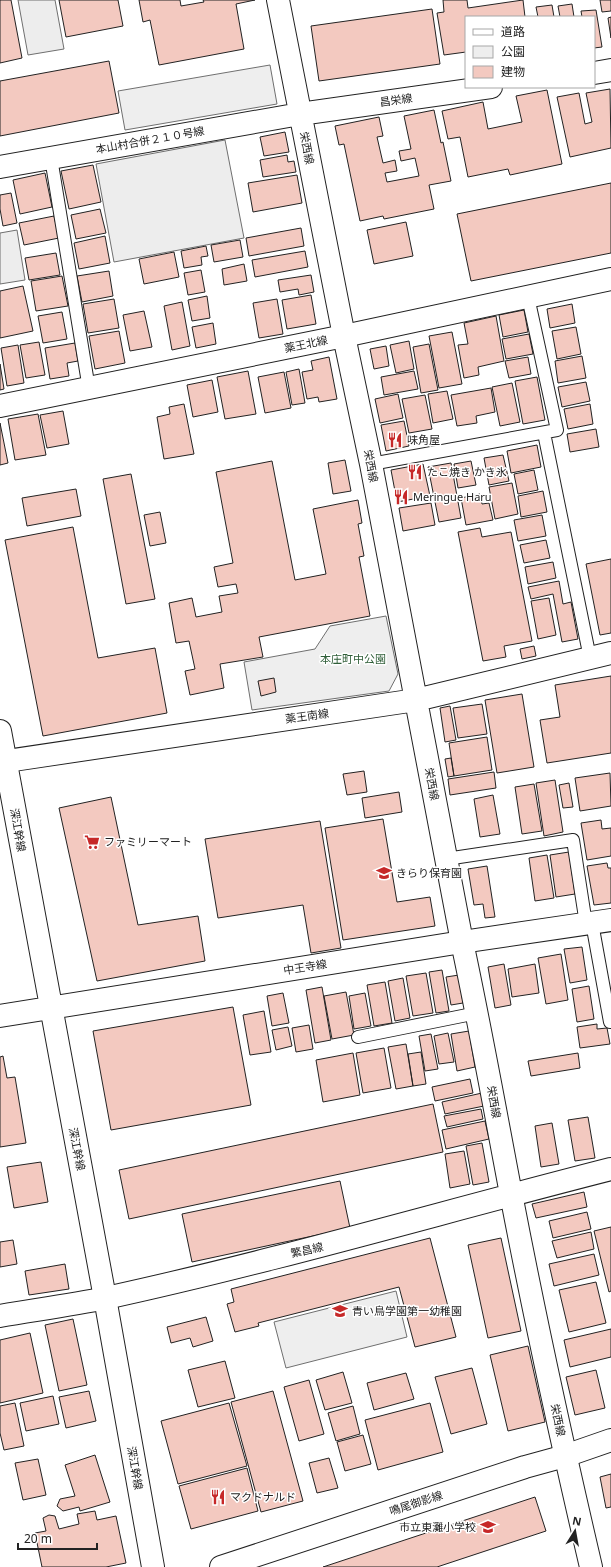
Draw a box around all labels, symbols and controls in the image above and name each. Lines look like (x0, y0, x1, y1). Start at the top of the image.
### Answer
legend (465, 16, 595, 88)
text: 道路 (501, 23, 525, 40)
text: 公園 (501, 43, 525, 60)
text: 建物 (501, 63, 525, 80)
street label: 昌栄線 (379, 90, 413, 109)
street label: 本山村合併２１０号線 (94, 123, 205, 156)
street label: 栄西線 (297, 130, 318, 166)
street label: 薬王北線 (283, 332, 329, 355)
restaurant icon: 味角屋 (386, 431, 404, 449)
place label: 味角屋 (407, 432, 440, 447)
street label: 栄西線 (361, 448, 382, 484)
restaurant icon: たこ焼き かき氷 (406, 463, 424, 481)
place label: たこ焼き かき氷 (427, 464, 507, 479)
restaurant icon: Meringue Haru (392, 488, 410, 506)
place label: Meringue Haru (413, 489, 492, 504)
park label: 本庄町中公園 (320, 651, 386, 666)
street label: 薬王南線 (284, 705, 330, 726)
street label: 栄西線 (422, 766, 443, 802)
street label: 深江幹線 (7, 807, 30, 853)
supermarket icon: ファミリーマート (83, 833, 101, 851)
place label: ファミリーマート (104, 834, 192, 849)
school or university icon: きらり保育園 (375, 864, 393, 882)
place label: きらり保育園 (396, 865, 462, 880)
street label: 中王寺線 (282, 956, 328, 977)
street label: 栄西線 (484, 1084, 505, 1119)
street label: 深江幹線 (66, 1126, 89, 1172)
street label: 繁昌線 (289, 1238, 325, 1261)
school or university icon: 青い鳥学園第一幼稚園 (331, 1302, 349, 1320)
place label: 青い鳥学園第一幼稚園 (352, 1303, 462, 1318)
street label: 栄西線 (548, 1402, 569, 1438)
street label: 深江幹線 (124, 1445, 147, 1491)
street label: 鳴尾御影線 (387, 1487, 444, 1518)
restaurant icon: マクドナルド (209, 1488, 227, 1506)
place label: マクドナルド (230, 1489, 296, 1504)
north arrow (555, 1511, 595, 1551)
text: N (571, 1512, 583, 1529)
school or university icon: 市立東灘小学校 (479, 1518, 497, 1536)
place label: 市立東灘小学校 (399, 1519, 476, 1534)
scale bar (18, 1525, 97, 1551)
text: 20 m (24, 1530, 52, 1547)

